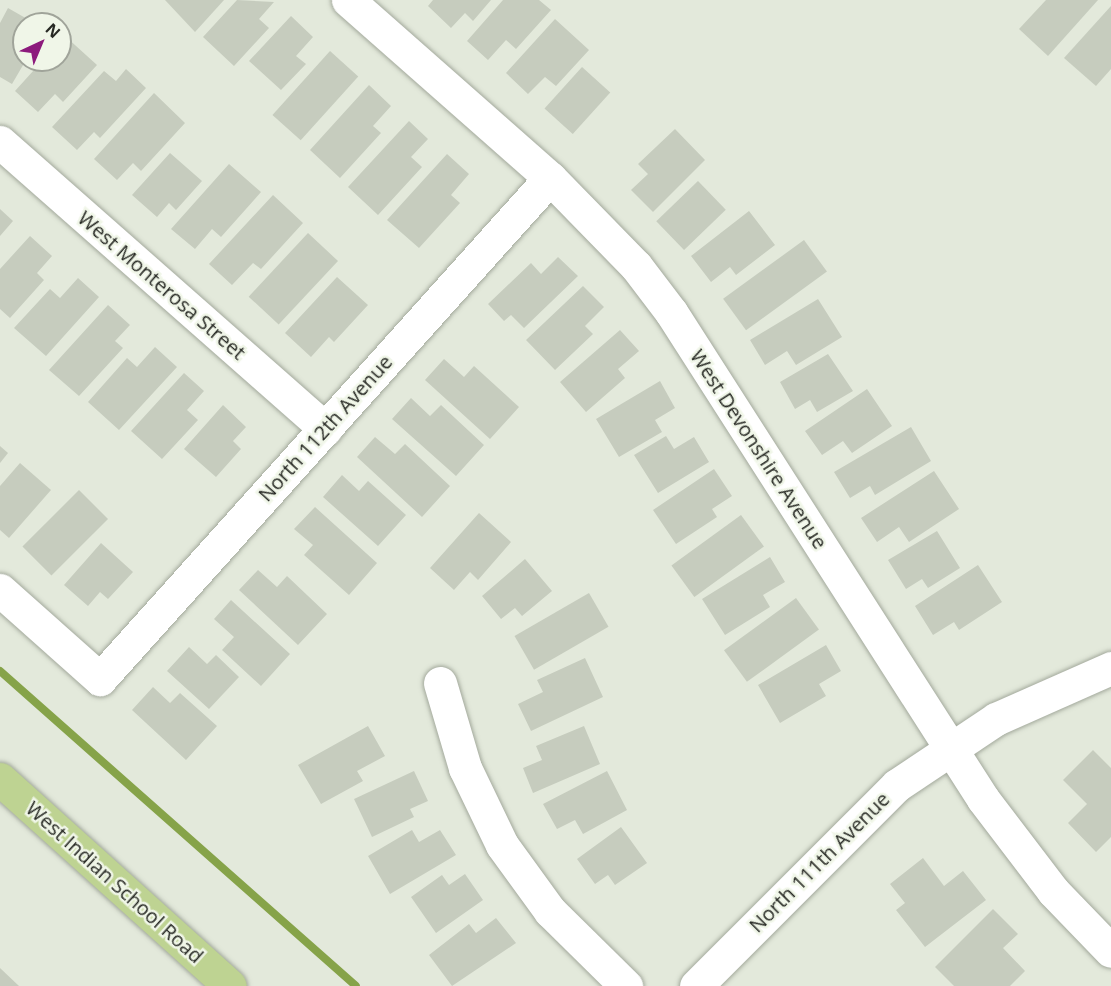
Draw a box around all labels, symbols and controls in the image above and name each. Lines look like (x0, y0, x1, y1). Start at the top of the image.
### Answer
north arrow (12, 12, 72, 72)
text: N (41, 18, 65, 43)
street label: West Monterosa Street (73, 206, 251, 364)
street label: West Devonshire Avenue (686, 345, 832, 553)
street label: North 112th Avenue (253, 350, 397, 506)
street label: North 111th Avenue (744, 787, 894, 937)
street label: West Indian School Road (21, 796, 209, 968)

